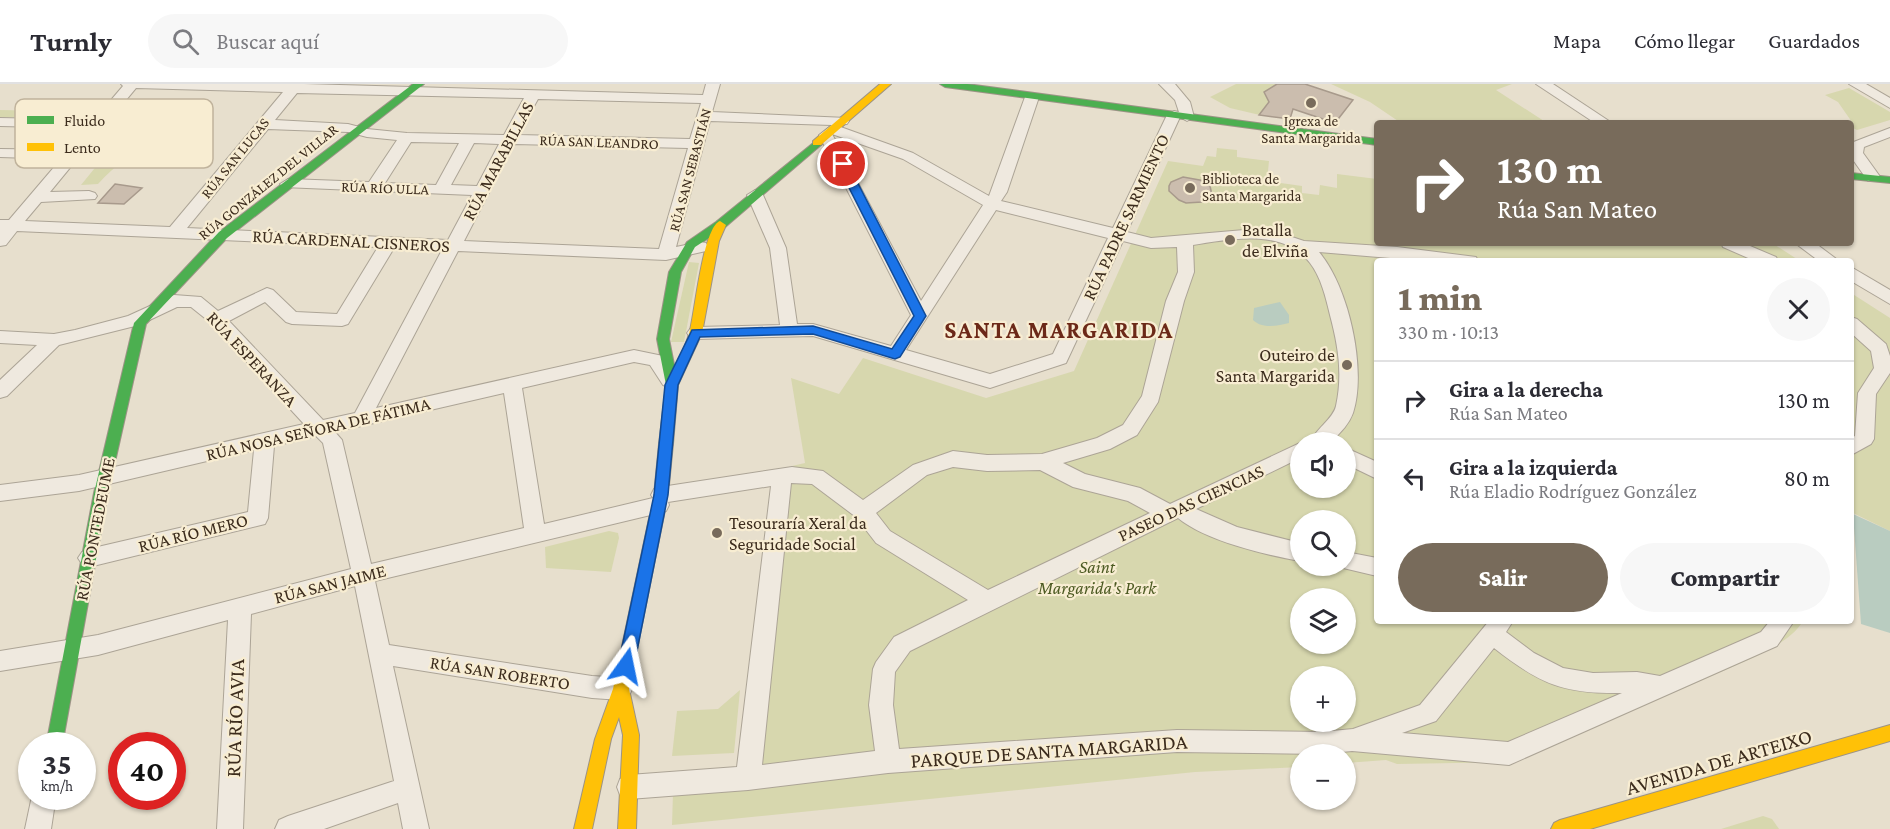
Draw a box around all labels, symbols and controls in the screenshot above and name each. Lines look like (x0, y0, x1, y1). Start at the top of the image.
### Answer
search box (148, 14, 568, 68)
icon: search (169, 25, 202, 58)
text: Turnly (30, 26, 112, 57)
text: Buscar aquí (217, 29, 319, 54)
text: Mapa (1553, 29, 1601, 53)
text: Cómo llegar (1634, 29, 1735, 53)
text: Guardados (1768, 29, 1860, 53)
marker: Igrexa de Santa Margarida (1304, 96, 1318, 110)
street label: RÚA MARABILLAS (458, 98, 538, 224)
legend (15, 99, 213, 168)
street label: RÚA SAN SEBASTIÁN (666, 107, 714, 233)
text: Fluido (64, 112, 105, 129)
place label: Igrexa de Santa Margarida (1261, 113, 1361, 147)
street label: RÚA SAN LUCAS (198, 115, 272, 201)
street label: RÚA GONZÁLEZ DEL VILLAR (195, 121, 341, 243)
street label: RÚA PADRE SARMIENTO (1079, 131, 1173, 303)
street label: RÚA SAN LEANDRO (539, 132, 659, 152)
pin (817, 138, 868, 189)
text: Lento (64, 139, 101, 156)
icon: right (1398, 144, 1476, 222)
text: 130 m (1497, 145, 1602, 192)
icon: arrive (826, 147, 859, 180)
place label: Biblioteca de Santa Margarida (1202, 171, 1301, 205)
street label: RÚA RÍO ULLA (341, 178, 430, 198)
marker: Biblioteca de Santa Margarida (1183, 181, 1197, 195)
text: Rúa San Mateo (1497, 194, 1657, 224)
place label: Batalla de Elviña (1242, 220, 1308, 261)
street label: RÚA CARDENAL CISNEROS (252, 226, 450, 256)
marker: Batalla de Elviña (1223, 233, 1237, 247)
text: 1 min (1398, 278, 1482, 318)
button: close (1767, 278, 1830, 341)
street label: RÚA ESPERANZA (203, 307, 302, 411)
district label: SANTA MARGARIDA (944, 316, 1174, 343)
text: 330 m · 10:13 (1398, 321, 1499, 343)
place label: Outeiro de Santa Margarida (1216, 345, 1335, 386)
marker: Outeiro de Santa Margarida (1340, 358, 1354, 372)
text: Gira a la derecha (1449, 377, 1603, 402)
icon: right (1398, 384, 1431, 417)
text: 130 m (1778, 388, 1830, 413)
street label: RÚA NOSA SEÑORA DE FÁTIMA (204, 393, 433, 465)
text: Rúa San Mateo (1449, 402, 1568, 424)
map controls (1290, 432, 1356, 810)
button: sound (1290, 432, 1356, 498)
text: Gira a la izquierda (1449, 455, 1618, 480)
street label: RÚA PONTEDEUME (71, 456, 119, 602)
street label: PASEO DAS CIENCIAS (1115, 460, 1267, 546)
icon: left (1398, 462, 1431, 495)
text: 80 m (1784, 466, 1830, 491)
text: Rúa Eladio Rodríguez González (1449, 480, 1697, 502)
street label: RÚA RÍO MERO (136, 510, 250, 556)
button: search (1290, 510, 1356, 576)
place label: Tesouraría Xeral da Seguridade Social (729, 513, 867, 554)
marker: Tesouraría Xeral da Seguridade Social (710, 526, 724, 540)
button: Salir (1398, 543, 1608, 612)
button: Compartir (1620, 543, 1830, 612)
park label: Saint Margarida's Park (1037, 557, 1157, 598)
street label: RÚA SAN JAIME (272, 560, 388, 608)
button: layers (1290, 588, 1356, 654)
position arrow (594, 634, 658, 698)
street label: RÚA SAN ROBERTO (429, 652, 571, 694)
street label: RÚA RÍO AVIA (221, 658, 249, 778)
button: + (1290, 666, 1356, 732)
street label: AVENIDA DE ARTEIXO (1623, 724, 1815, 800)
street label: PARQUE DE SANTA MARGARIDA (910, 729, 1188, 773)
speed limit sign: 40 (108, 732, 186, 810)
button: − (1290, 744, 1356, 810)
text: 35 (42, 747, 72, 780)
text: km/h (41, 778, 73, 794)

